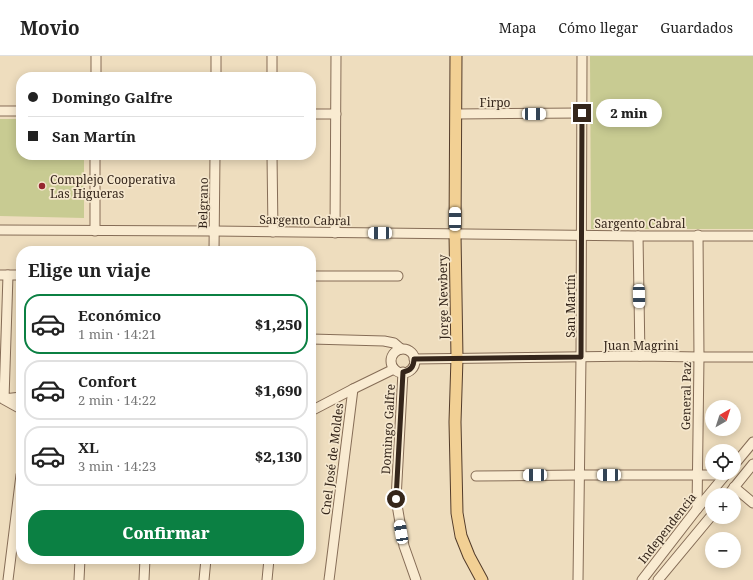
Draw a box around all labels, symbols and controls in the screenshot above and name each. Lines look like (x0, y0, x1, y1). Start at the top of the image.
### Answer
text: Movio (20, 15, 80, 41)
text: Mapa (499, 18, 536, 37)
text: Cómo llegar (558, 18, 638, 37)
text: Guardados (660, 18, 733, 37)
text: Domingo Galfre (52, 87, 173, 107)
street label: Firpo (480, 94, 511, 111)
callout: 2 min (596, 99, 662, 127)
route end (573, 104, 591, 122)
text: 2 min (610, 104, 648, 122)
car (522, 108, 546, 120)
text: San Martín (52, 126, 136, 146)
place label: Complejo Cooperativa Las Higueras (50, 171, 176, 202)
street label: Belgrano (194, 177, 212, 229)
marker: Complejo Cooperativa Las Higueras (37, 181, 47, 191)
car (449, 207, 461, 231)
street label: Sargento Cabral (259, 211, 351, 229)
street label: Sargento Cabral (594, 215, 686, 232)
car (368, 227, 392, 239)
street label: Jorge Newbery (434, 254, 452, 341)
text: Elige un viaje (28, 258, 151, 282)
street label: San Martín (562, 274, 579, 338)
car (633, 284, 645, 308)
text: Económico (78, 305, 161, 325)
icon: car (30, 306, 66, 342)
text: $1,250 (255, 314, 302, 334)
text: 1 min · 14:21 (78, 325, 156, 343)
street label: Juan Magrini (602, 337, 679, 354)
street label: General Paz (677, 362, 695, 430)
text: Confort (78, 371, 137, 391)
icon: car (30, 372, 66, 408)
text: $1,690 (255, 380, 302, 400)
street label: Domingo Galfre (377, 383, 399, 475)
text: 2 min · 14:22 (78, 391, 156, 409)
north arrow (705, 400, 741, 436)
map controls (705, 400, 741, 568)
street label: Cnel José de Moldes (317, 402, 347, 516)
text: XL (78, 437, 99, 457)
icon: car (30, 438, 66, 474)
button: locate (705, 444, 741, 480)
text: $2,130 (255, 446, 302, 466)
text: 3 min · 14:23 (78, 457, 156, 475)
car (523, 469, 547, 481)
car (597, 469, 621, 481)
button: + (705, 488, 741, 524)
street label: Independencia (634, 489, 700, 567)
route start (387, 490, 405, 508)
button: Confirmar (28, 510, 304, 556)
car (393, 519, 409, 545)
button: − (705, 532, 741, 568)

